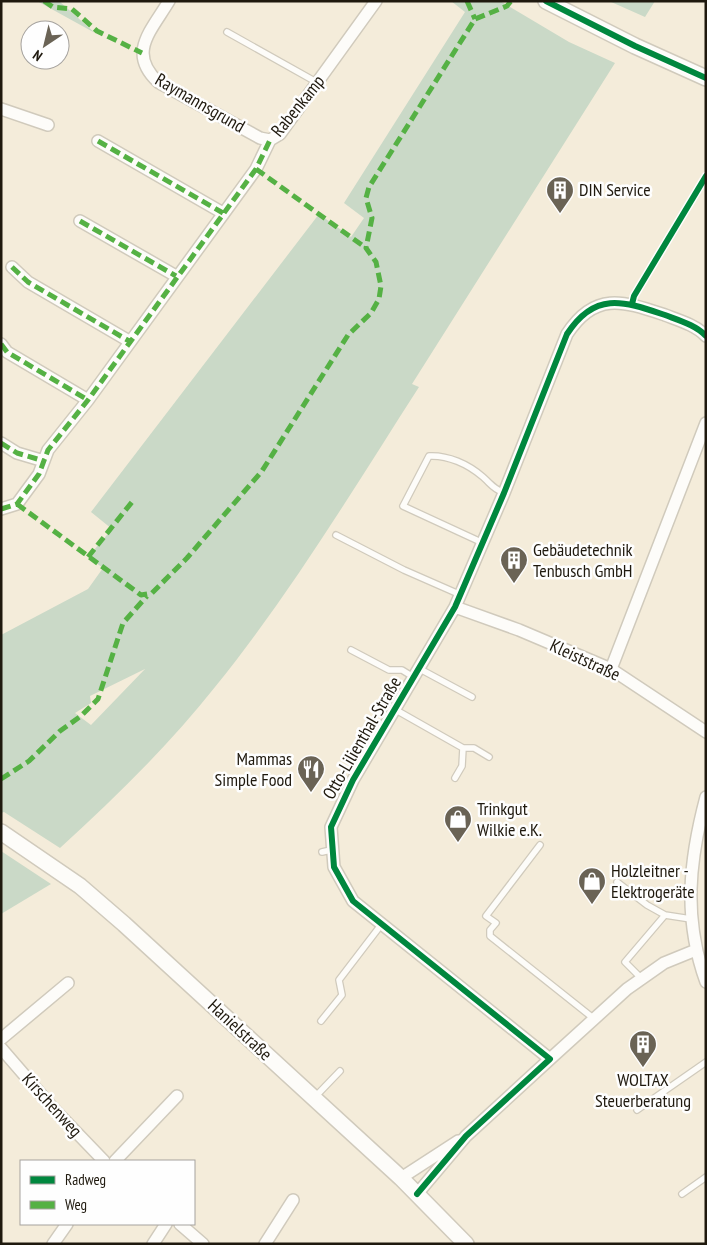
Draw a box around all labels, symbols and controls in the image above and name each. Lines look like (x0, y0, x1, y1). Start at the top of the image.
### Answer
north arrow (20, 20, 70, 70)
text: N (29, 46, 46, 65)
street label: Raymannsgrund (151, 68, 249, 137)
street label: Rabenkamp (266, 70, 330, 141)
building icon: DIN Service (545, 175, 575, 214)
place label: DIN Service (579, 178, 651, 201)
place label: Gebäudetechnik Tenbusch GmbH (533, 538, 633, 582)
building icon: Gebäudetechnik Tenbusch GmbH (499, 545, 529, 584)
street label: Kleiststraße (546, 633, 624, 686)
street label: Otto-Lilienthal-Straße (317, 672, 406, 803)
place label: Mammas Simple Food (215, 747, 292, 791)
restaurant icon: Mammas Simple Food (296, 754, 326, 793)
place label: Trinkgut Wilkie e.K. (477, 797, 542, 841)
shop icon: Trinkgut Wilkie e.K. (443, 804, 473, 843)
place label: Holzleitner - Elektrogeräte (611, 859, 695, 903)
shop icon: Holzleitner - Elektrogeräte (577, 866, 607, 905)
street label: Hanielstraße (203, 994, 277, 1065)
building icon: WOLTAX Steuerberatung (628, 1029, 658, 1068)
street label: Kirschenweg (17, 1068, 87, 1142)
place label: WOLTAX Steuerberatung (595, 1068, 691, 1112)
legend (20, 1160, 195, 1225)
text: Radweg (65, 1170, 106, 1189)
text: Weg (65, 1195, 87, 1214)

